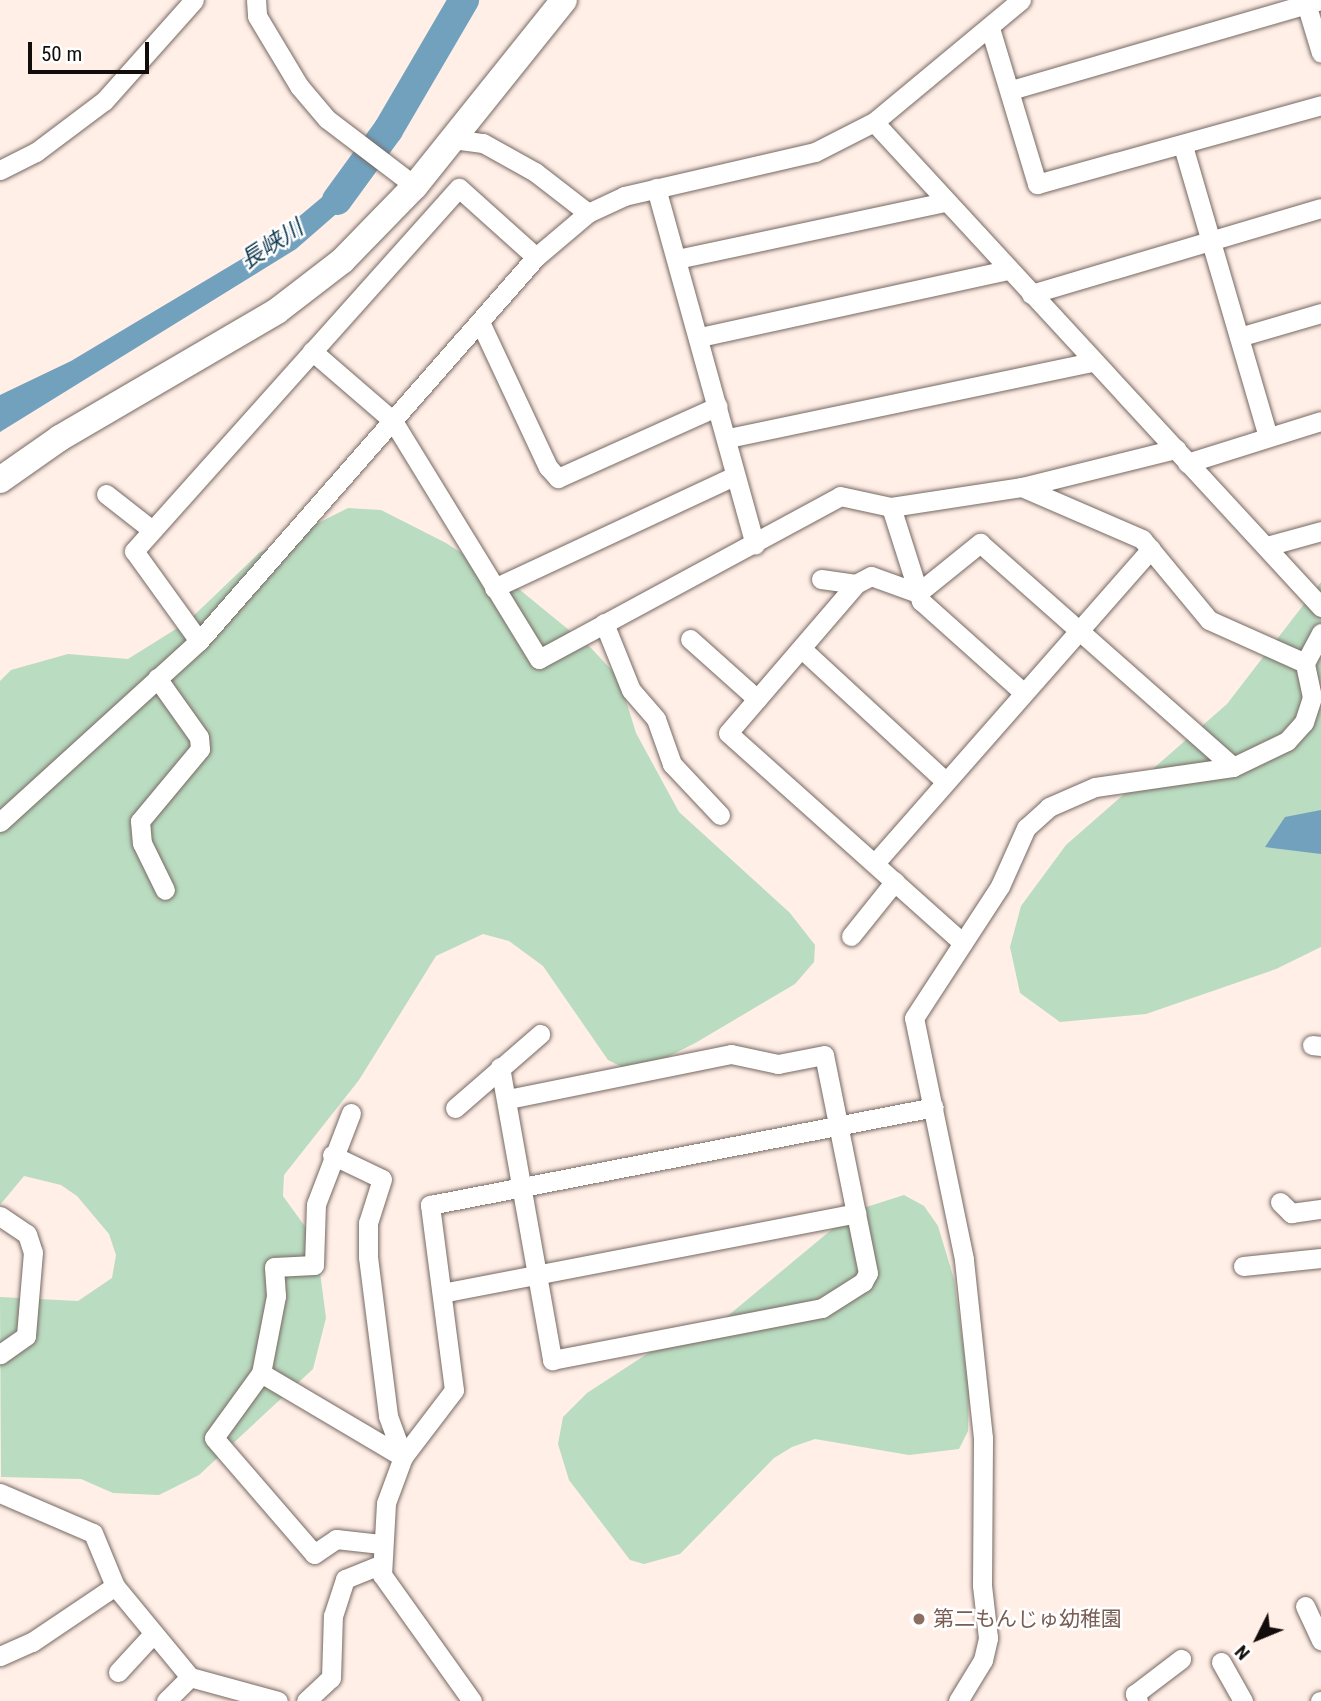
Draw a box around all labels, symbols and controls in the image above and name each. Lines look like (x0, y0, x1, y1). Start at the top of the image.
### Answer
scale bar (32, 28, 152, 72)
text: 50 m (41, 42, 82, 66)
water label: 長峡川 (236, 215, 308, 275)
north arrow (1223, 1603, 1293, 1673)
place label: 第二もんじゅ幼稚園 (933, 1606, 1122, 1632)
marker: 第二もんじゅ幼稚園 (911, 1611, 927, 1627)
text: N (1230, 1641, 1255, 1665)

